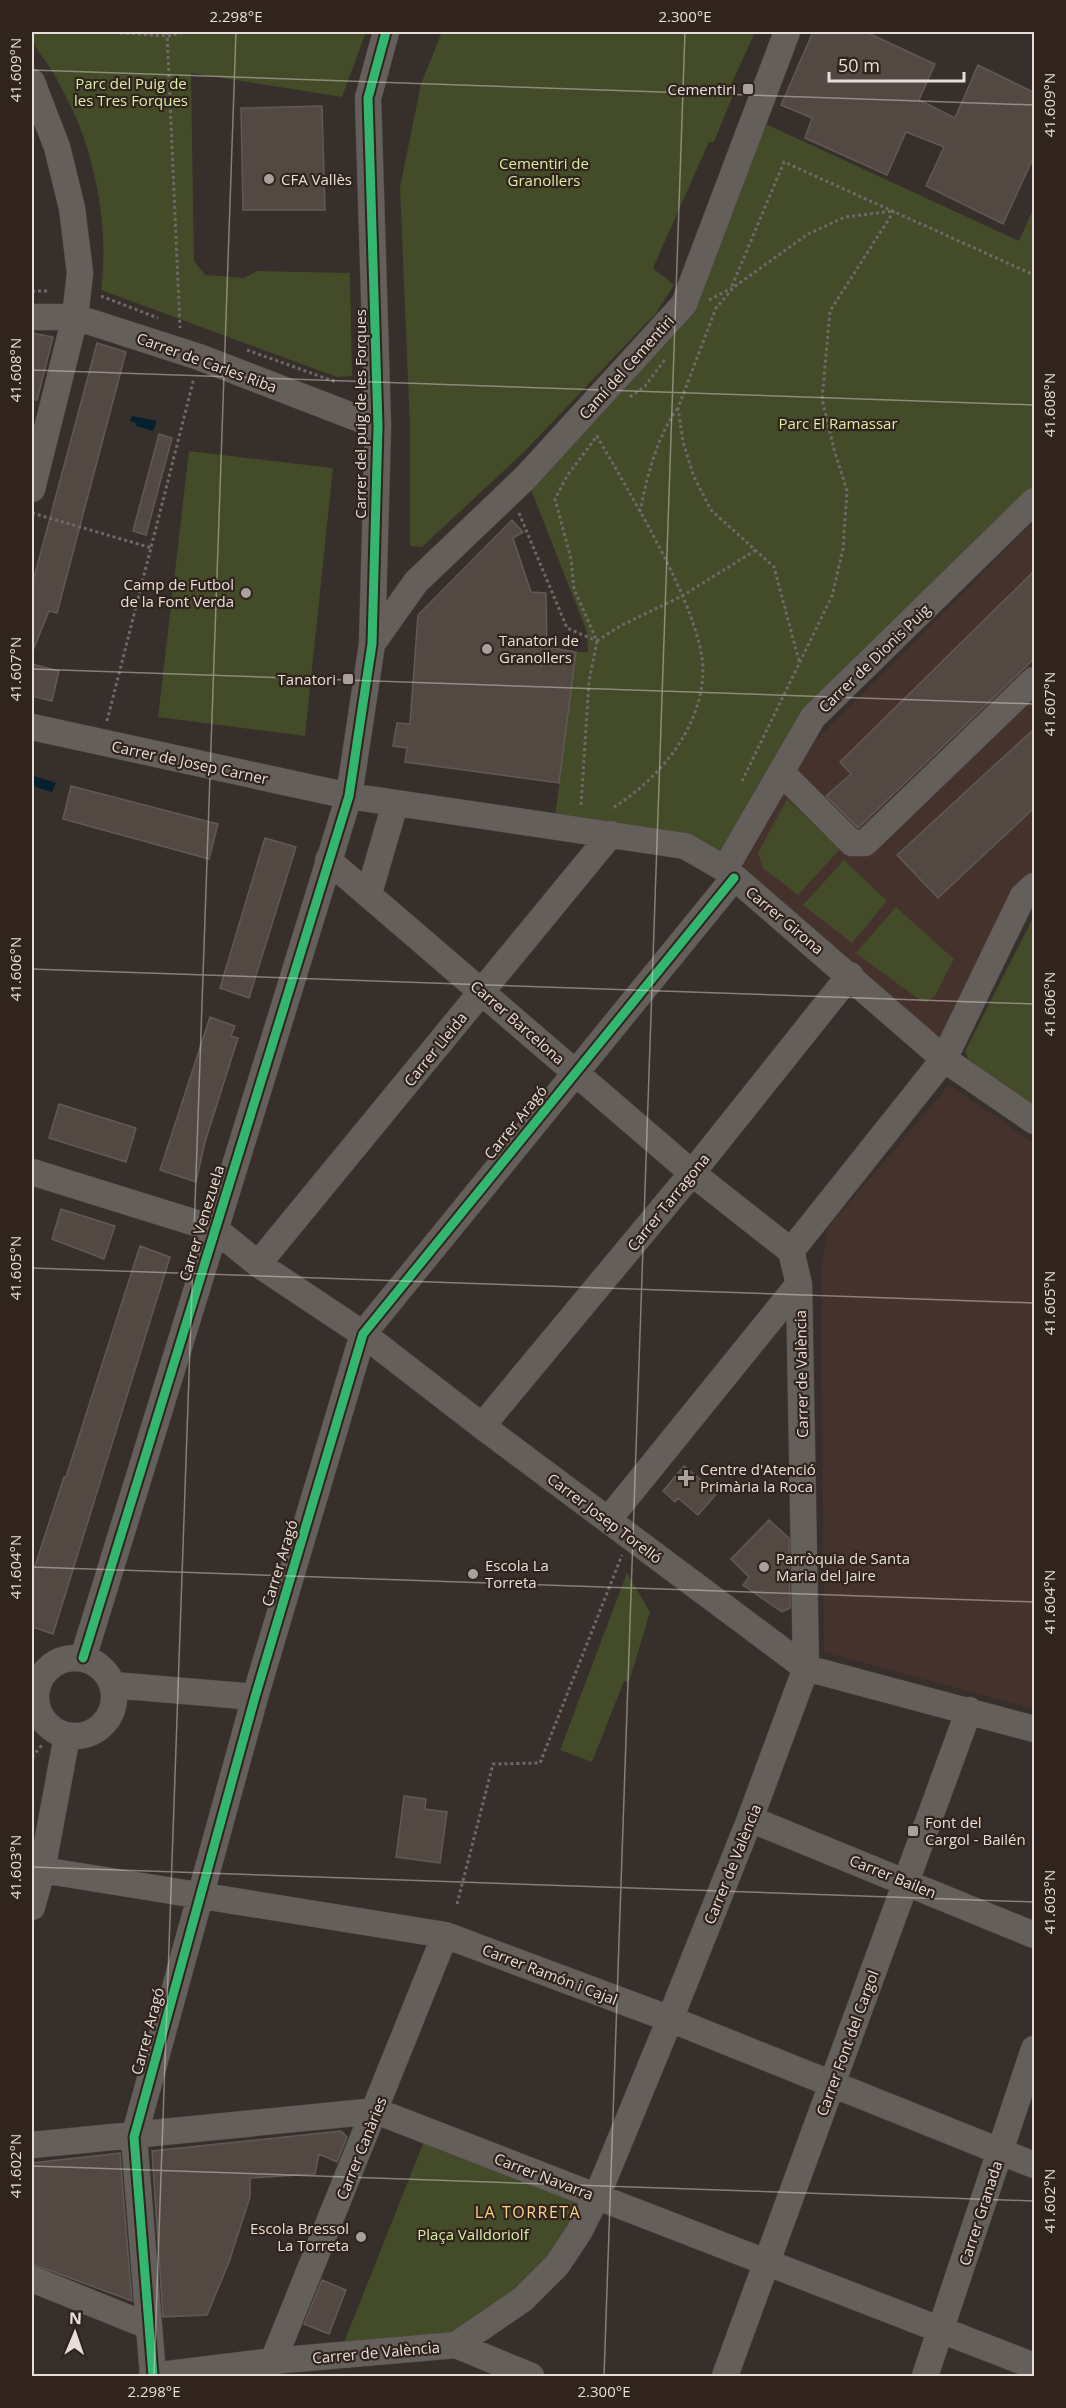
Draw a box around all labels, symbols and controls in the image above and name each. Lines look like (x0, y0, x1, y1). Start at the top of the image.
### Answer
text: 2.298°E (209, 6, 263, 26)
text: 2.300°E (658, 6, 712, 26)
text: 41.609°N (5, 38, 25, 102)
scale bar (829, 45, 964, 83)
text: 50 m (838, 53, 880, 77)
park label: Parc del Puig de les Tres Forques (74, 73, 188, 110)
text: 41.609°N (1039, 73, 1059, 137)
place label: Cementiri (668, 79, 736, 99)
marker: Cementiri (741, 82, 755, 96)
park label: Cementiri de Granollers (499, 153, 589, 190)
place label: CFA Vallès (281, 169, 352, 189)
marker: CFA Vallès (262, 172, 276, 186)
street label: Carrer del puig de les Forques (350, 309, 370, 519)
street label: Camí del Cementiri (574, 311, 678, 423)
street label: Carrer de Carles Riba (134, 327, 280, 397)
text: 41.608°N (5, 338, 25, 402)
text: 41.608°N (1039, 373, 1059, 437)
park label: Parc El Ramassar (778, 413, 898, 433)
place label: Camp de Futbol de la Font Verda (120, 574, 234, 611)
marker: Camp de Futbol de la Font Verda (239, 586, 253, 600)
street label: Carrer de Dionis Puig (814, 599, 934, 717)
place label: Tanatori de Granollers (499, 630, 579, 667)
text: 41.607°N (5, 637, 25, 701)
marker: Tanatori de Granollers (480, 642, 494, 656)
place label: Tanatori (278, 669, 336, 689)
marker: Tanatori (341, 672, 355, 686)
text: 41.607°N (1039, 672, 1059, 736)
street label: Carrer de Josep Carner (110, 736, 270, 788)
street label: Carrer Girona (742, 882, 828, 958)
text: 41.606°N (5, 937, 25, 1001)
text: 41.606°N (1039, 972, 1059, 1036)
street label: Carrer Barcelona (467, 976, 569, 1068)
street label: Carrer Lleida (399, 1008, 471, 1090)
street label: Carrer Aragó (479, 1081, 551, 1163)
street label: Carrer Tarragona (622, 1149, 714, 1255)
street label: Carrer Venezuela (174, 1163, 228, 1283)
text: 41.605°N (5, 1236, 25, 1300)
text: 41.605°N (1039, 1271, 1059, 1335)
street label: Carrer de València (790, 1310, 812, 1438)
place label: Centre d'Atenció Primària la Roca (700, 1459, 816, 1496)
street label: Carrer Josep Torelló (544, 1468, 666, 1568)
marker: Centre d'Atenció Primària la Roca (677, 1469, 695, 1487)
street label: Carrer Aragó (256, 1517, 302, 1609)
text: 41.604°N (5, 1535, 25, 1599)
place label: Parròquia de Santa Maria del Jaire (776, 1548, 910, 1585)
place label: Escola La Torreta (485, 1555, 549, 1592)
marker: Parròquia de Santa Maria del Jaire (757, 1560, 771, 1574)
marker: Escola La Torreta (466, 1567, 480, 1581)
text: 41.604°N (1039, 1570, 1059, 1634)
street label: Carrer de València (699, 1801, 765, 1927)
place label: Font del Cargol - Bailén (925, 1812, 1026, 1849)
marker: Font del Cargol - Bailén (906, 1824, 920, 1838)
text: 41.603°N (5, 1835, 25, 1899)
street label: Carrer Bailen (847, 1850, 939, 1902)
text: 41.603°N (1039, 1870, 1059, 1934)
street label: Carrer Ramón i Cajal (479, 1939, 621, 2009)
street label: Carrer Font del Cargol (811, 1967, 883, 2119)
street label: Carrer Aragó (126, 1985, 168, 2077)
street label: Carrer Canàries (331, 2094, 391, 2202)
text: 41.602°N (5, 2134, 25, 2198)
street label: Carrer Navarra (492, 2148, 596, 2204)
street label: Carrer Granada (954, 2158, 1006, 2268)
text: 41.602°N (1039, 2169, 1059, 2233)
district label: LA TORRETA (475, 2201, 581, 2223)
place label: Escola Bressol La Torreta (250, 2218, 349, 2255)
park label: Plaça Valldoriolf (417, 2224, 530, 2244)
marker: Escola Bressol La Torreta (354, 2230, 368, 2244)
north arrow (45, 2303, 105, 2363)
text: N (69, 2307, 82, 2329)
street label: Carrer de València (311, 2336, 441, 2368)
text: 2.298°E (127, 2381, 181, 2401)
text: 2.300°E (577, 2381, 631, 2401)

